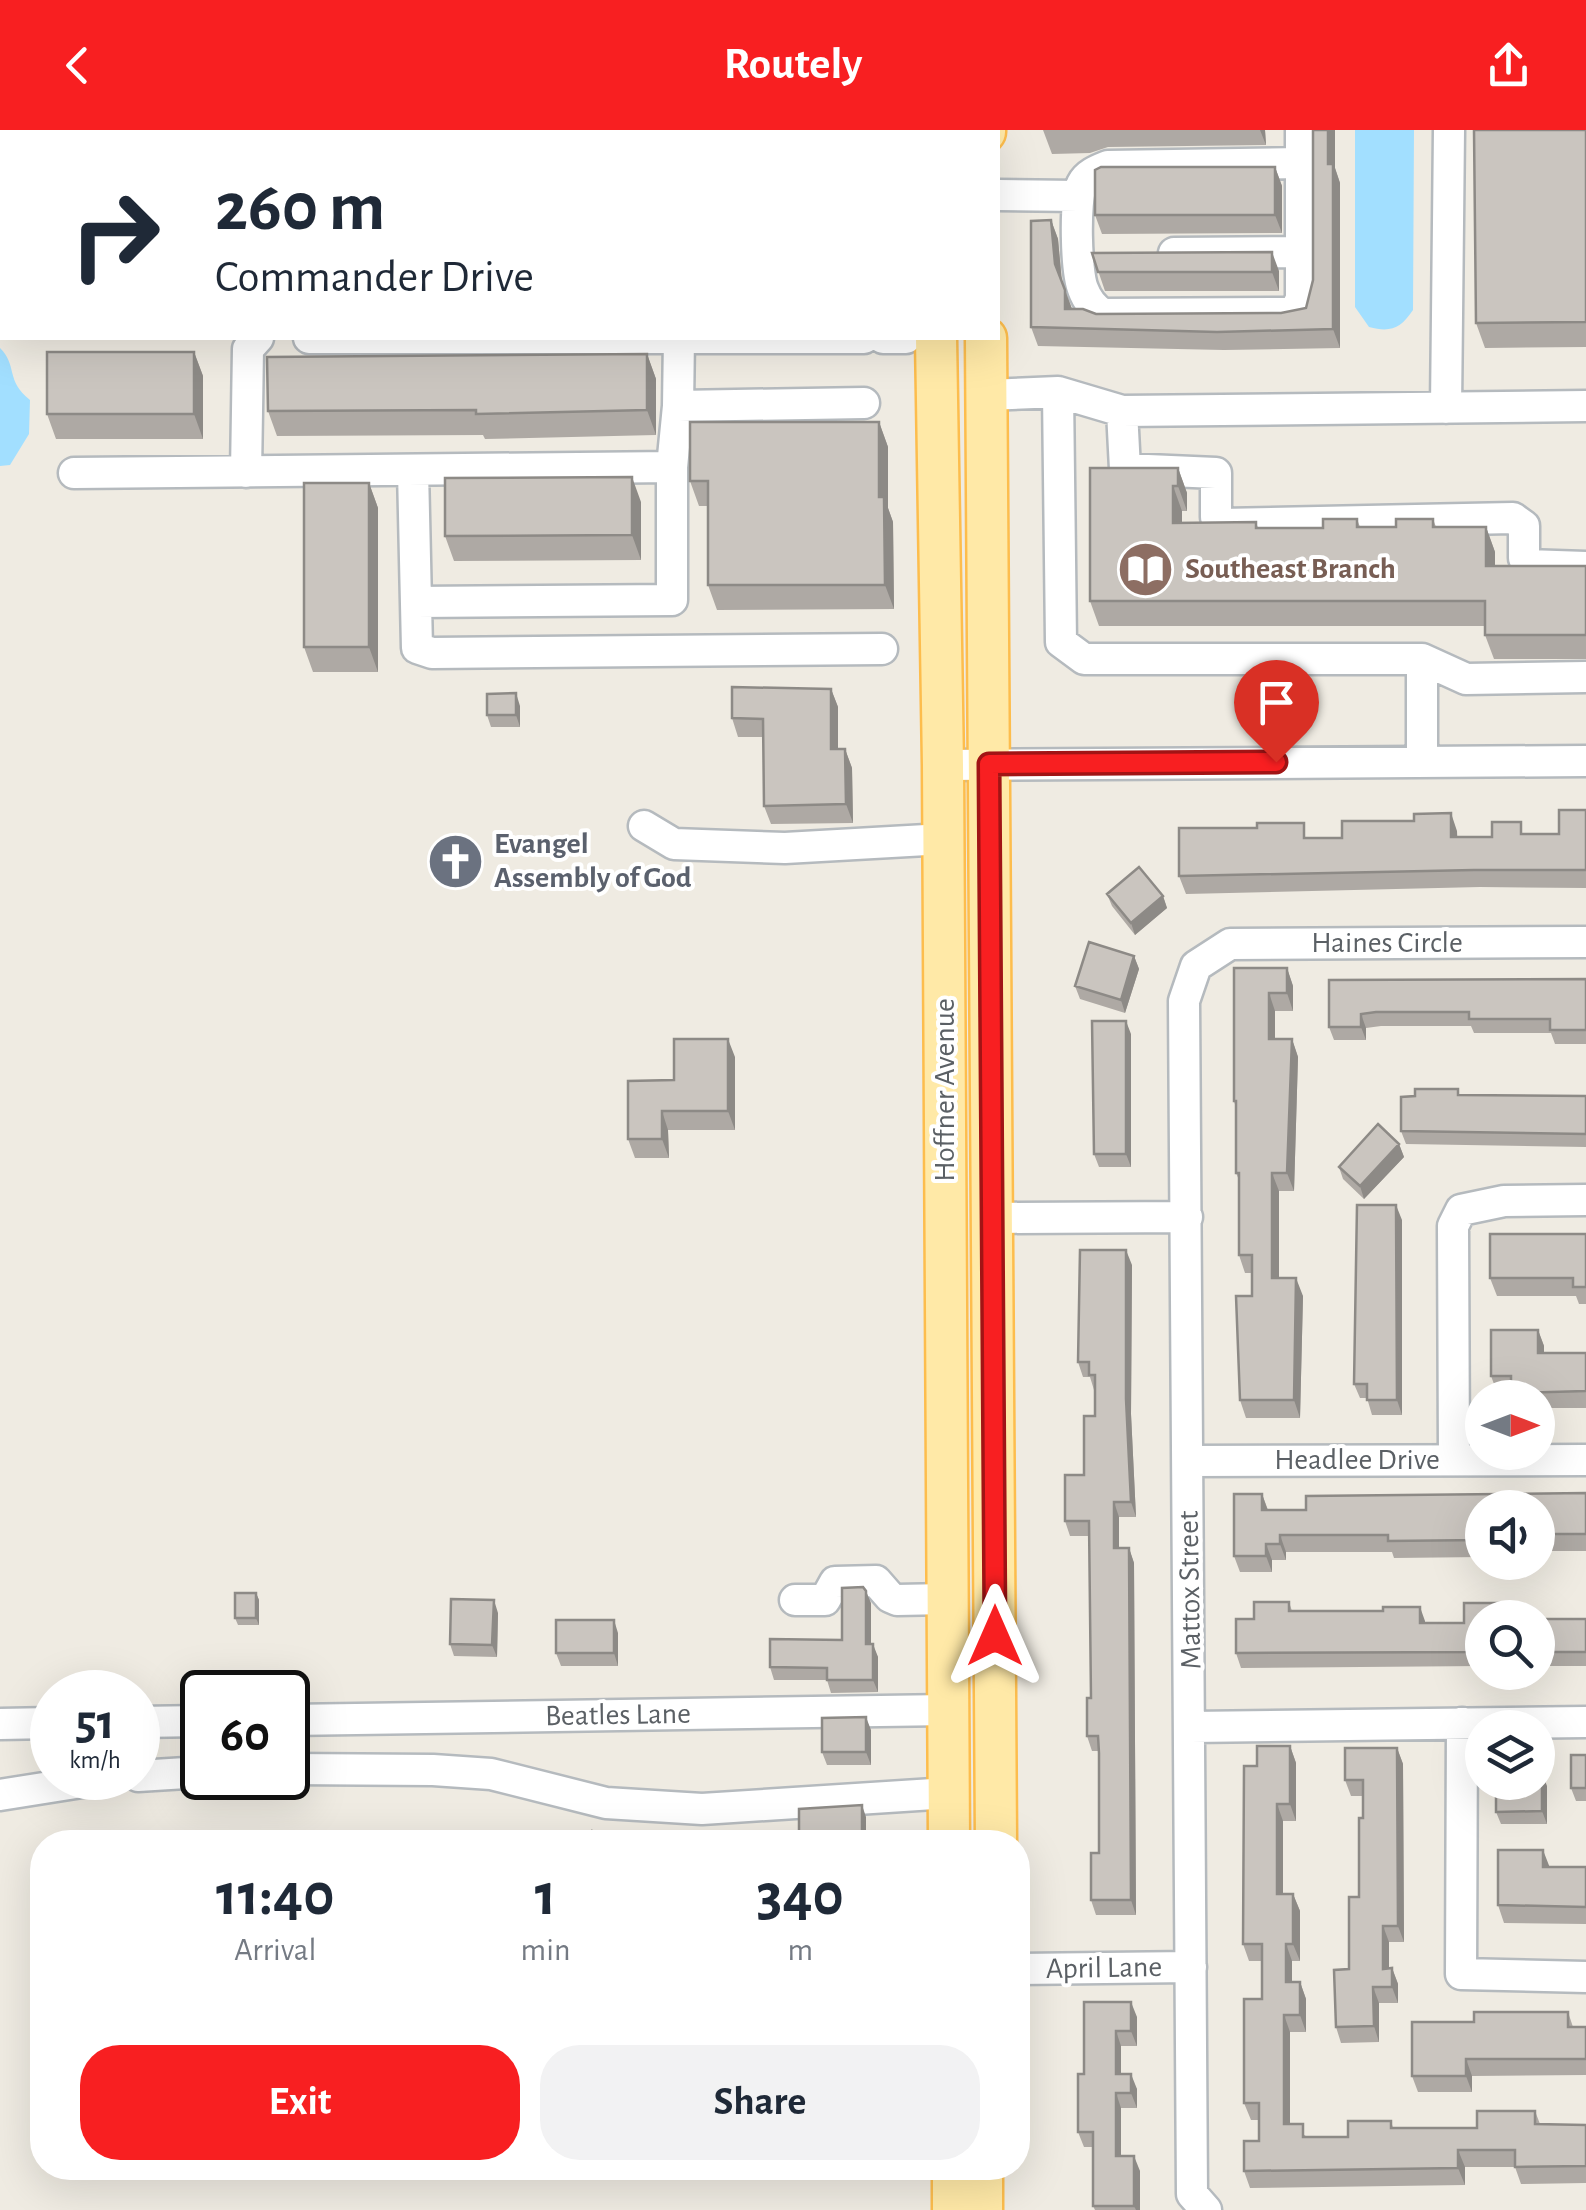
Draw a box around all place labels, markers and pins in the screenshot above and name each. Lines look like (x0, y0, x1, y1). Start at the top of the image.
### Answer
library icon: Southeast Branch (1116, 539, 1176, 599)
place label: Southeast Branch (1185, 554, 1396, 584)
pin (1234, 660, 1319, 763)
place label: Evangel Assembly of God (494, 829, 692, 893)
church icon: Evangel Assembly of God (425, 831, 485, 891)

